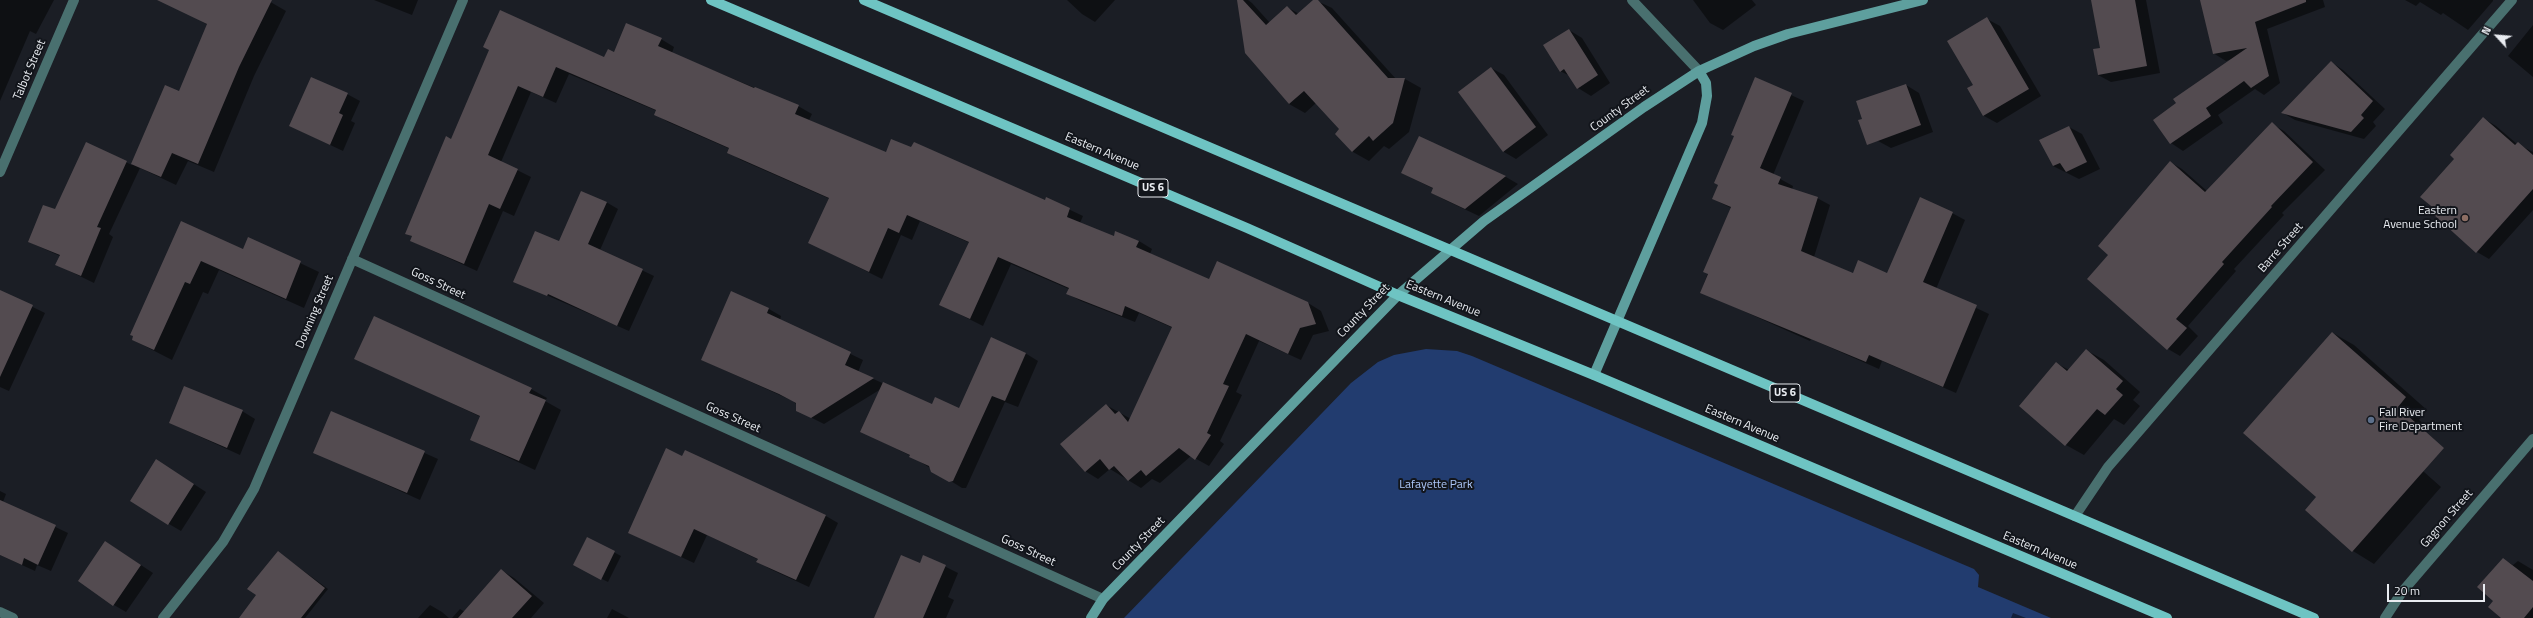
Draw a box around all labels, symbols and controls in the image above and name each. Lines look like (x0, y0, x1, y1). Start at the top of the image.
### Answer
north arrow (2477, 16, 2517, 56)
text: N (2477, 24, 2495, 38)
street label: Talbot Street (11, 38, 49, 102)
street label: County Street (1588, 83, 1652, 135)
street label: Eastern Avenue (1063, 130, 1141, 174)
road number: US 6 (1138, 179, 1168, 197)
place label: Eastern Avenue School (2383, 204, 2457, 232)
marker: Eastern Avenue School (2460, 213, 2470, 223)
street label: Barre Street (2255, 220, 2307, 276)
street label: Goss Street (408, 265, 468, 303)
street label: Downing Street (293, 273, 337, 351)
street label: Eastern Avenue (1404, 277, 1482, 321)
street label: County Street (1335, 281, 1393, 341)
road number: US 6 (1770, 384, 1800, 402)
street label: Goss Street (703, 400, 763, 436)
street label: Eastern Avenue (1703, 402, 1781, 446)
place label: Fall River Fire Department (2379, 406, 2462, 434)
marker: Fall River Fire Department (2366, 415, 2376, 425)
park label: Lafayette Park (1399, 478, 1473, 492)
street label: Gagnon Street (2418, 487, 2476, 551)
street label: County Street (1110, 514, 1168, 574)
street label: Eastern Avenue (2001, 529, 2079, 573)
street label: Goss Street (998, 532, 1058, 570)
scale bar (2389, 576, 2487, 602)
text: 20 m (2394, 581, 2420, 600)

